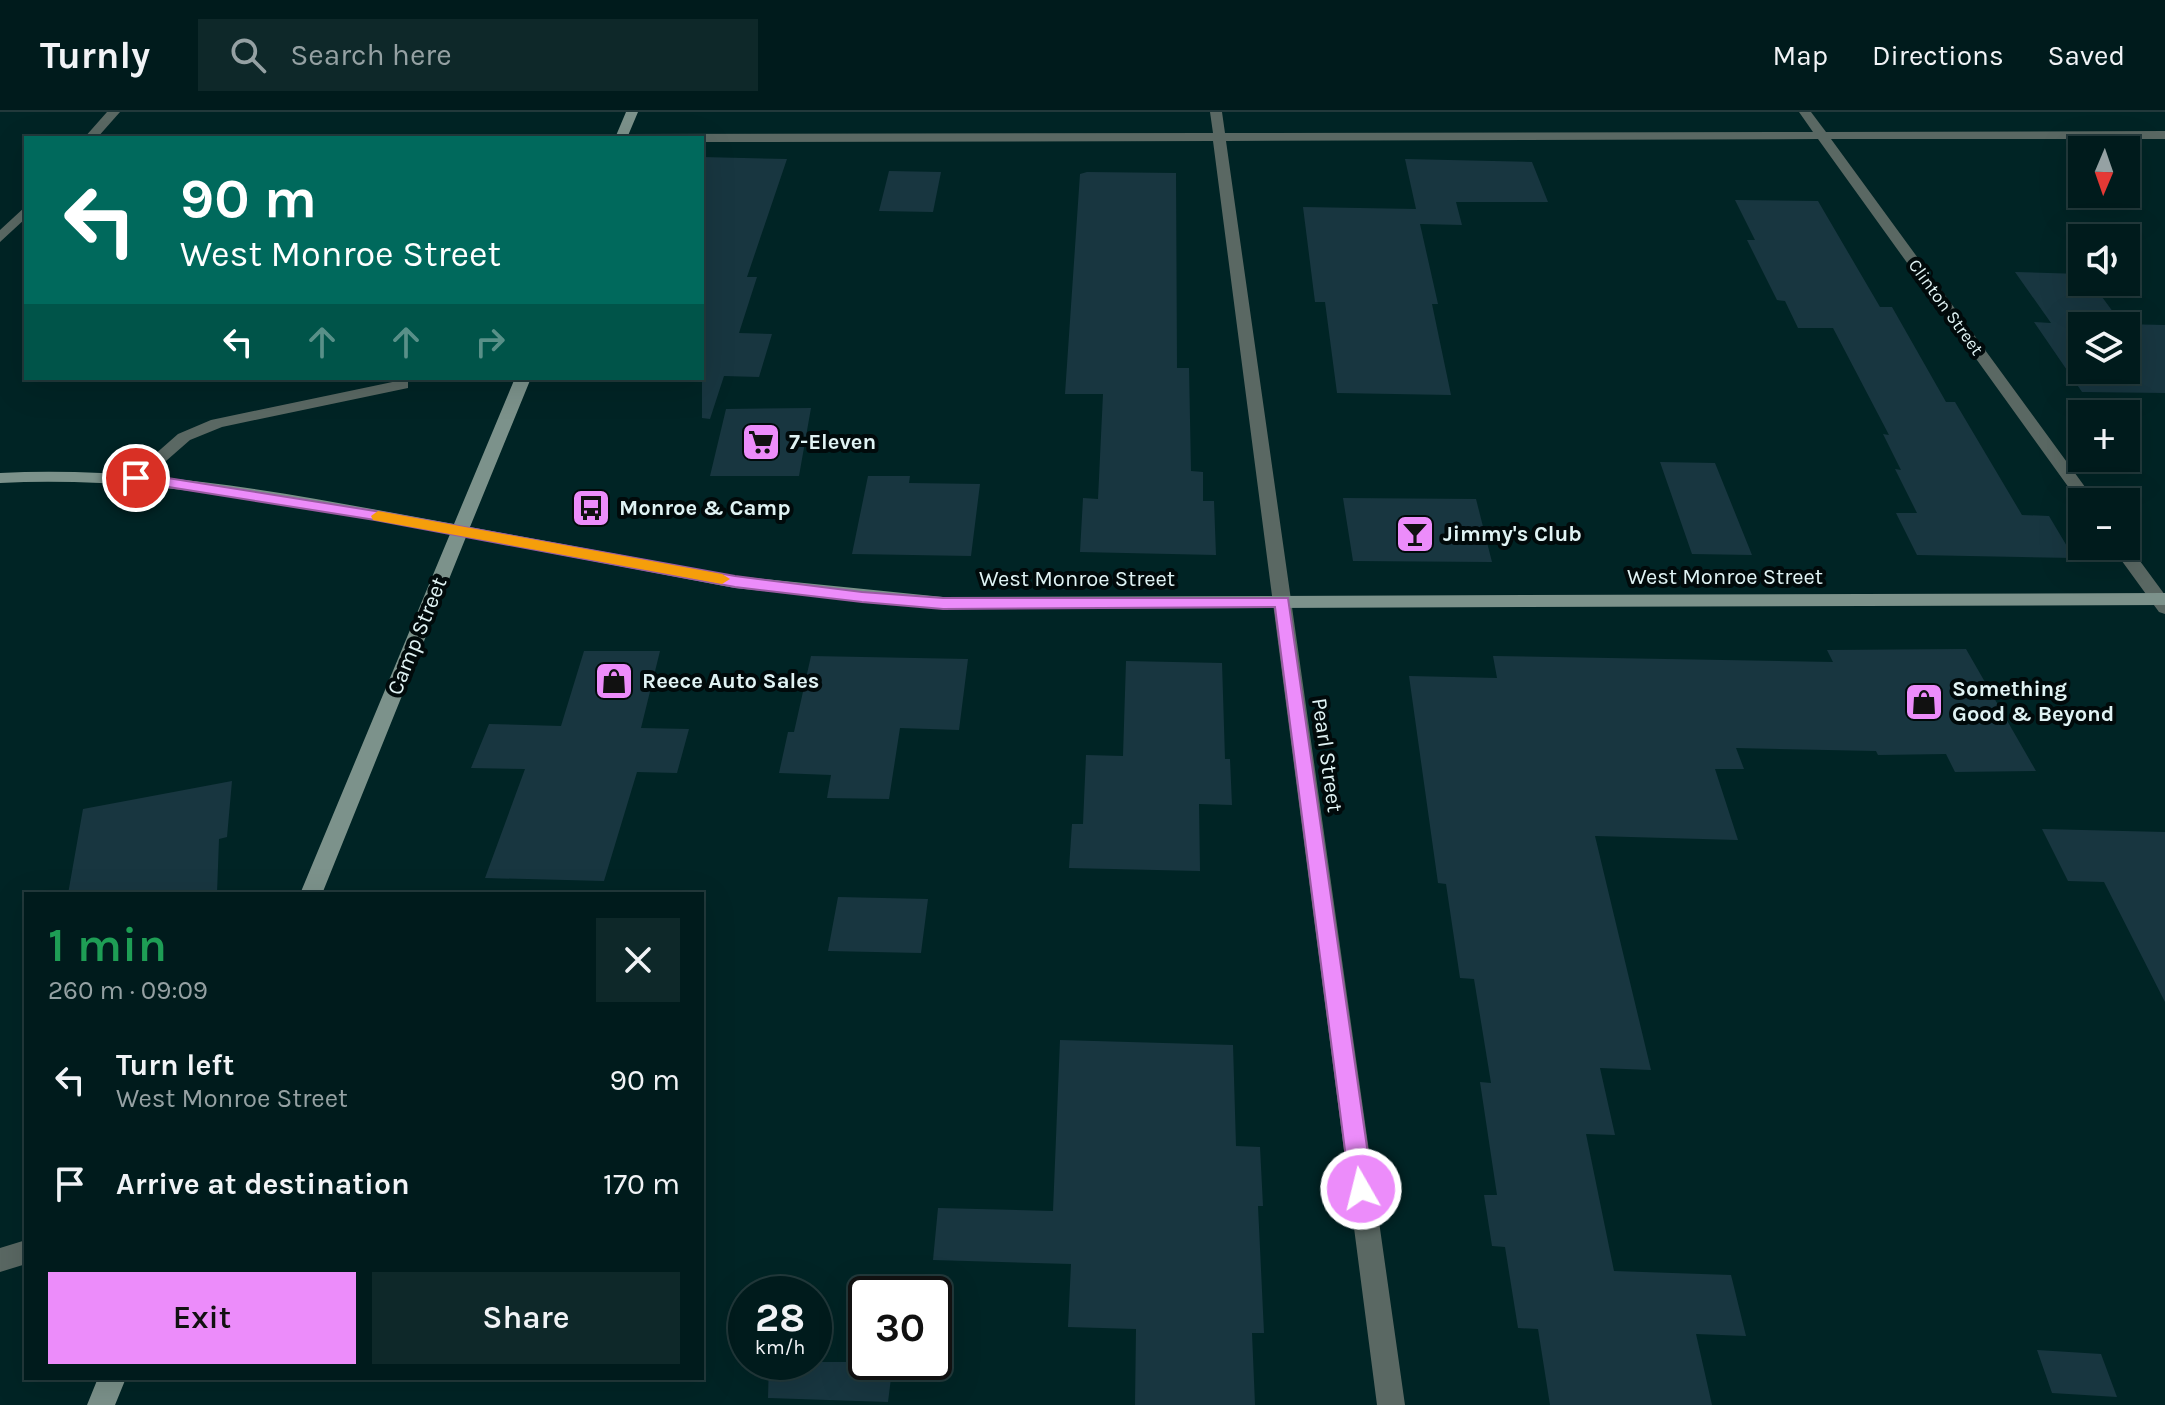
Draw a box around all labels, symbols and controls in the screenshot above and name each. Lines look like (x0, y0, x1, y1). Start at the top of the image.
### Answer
search box (198, 19, 758, 91)
text: Turnly (40, 33, 150, 78)
icon: search (226, 33, 270, 77)
text: Search here (290, 37, 452, 73)
text: Map (1773, 39, 1828, 72)
text: Directions (1872, 39, 2004, 72)
text: Saved (2048, 39, 2125, 72)
north arrow (2068, 136, 2140, 208)
map controls (2068, 136, 2140, 560)
text: 90 m (180, 166, 317, 231)
icon: left (48, 168, 152, 272)
button: sound (2068, 224, 2140, 296)
text: West Monroe Street (180, 233, 501, 275)
street label: Clinton Street (1904, 255, 1988, 360)
button: layers (2068, 312, 2140, 384)
icon: left (216, 320, 260, 364)
icon: ahead (300, 320, 344, 364)
icon: ahead (384, 320, 428, 364)
icon: right (468, 320, 512, 364)
button: + (2068, 400, 2140, 472)
supermarket icon: 7-Eleven (740, 421, 782, 463)
place label: 7-Eleven (789, 429, 876, 455)
pin (102, 444, 170, 512)
icon: arrive (114, 456, 158, 500)
bus stop icon: Monroe & Camp (570, 487, 612, 529)
button: − (2068, 488, 2140, 560)
place label: Monroe & Camp (619, 495, 791, 521)
bar icon: Jimmy's Club (1394, 513, 1436, 555)
place label: Jimmy's Club (1443, 521, 1582, 547)
street label: West Monroe Street (1627, 564, 1823, 590)
street label: West Monroe Street (979, 566, 1175, 592)
street label: Camp Street (382, 573, 452, 699)
shop icon: Reece Auto Sales (593, 660, 635, 702)
place label: Reece Auto Sales (642, 668, 819, 694)
place label: Something Good & Beyond (1952, 676, 2114, 727)
shop icon: Something Good & Beyond (1903, 681, 1945, 723)
street label: Pearl Street (1306, 696, 1348, 814)
text: 1 min (48, 917, 167, 973)
button: close (596, 918, 680, 1002)
text: 260 m · 09:09 (48, 975, 208, 1006)
text: Turn left (116, 1047, 234, 1083)
icon: left (48, 1058, 92, 1102)
text: 90 m (610, 1062, 680, 1098)
text: West Monroe Street (116, 1083, 348, 1114)
position arrow (1319, 1147, 1403, 1231)
icon: arrive (48, 1162, 92, 1206)
text: Arrive at destination (116, 1166, 410, 1202)
text: 170 m (603, 1166, 680, 1202)
button: Exit (48, 1272, 356, 1364)
button: Share (372, 1272, 680, 1364)
speed limit sign: 30 (848, 1276, 952, 1380)
text: 28 (755, 1294, 805, 1341)
text: km/h (755, 1336, 805, 1359)

